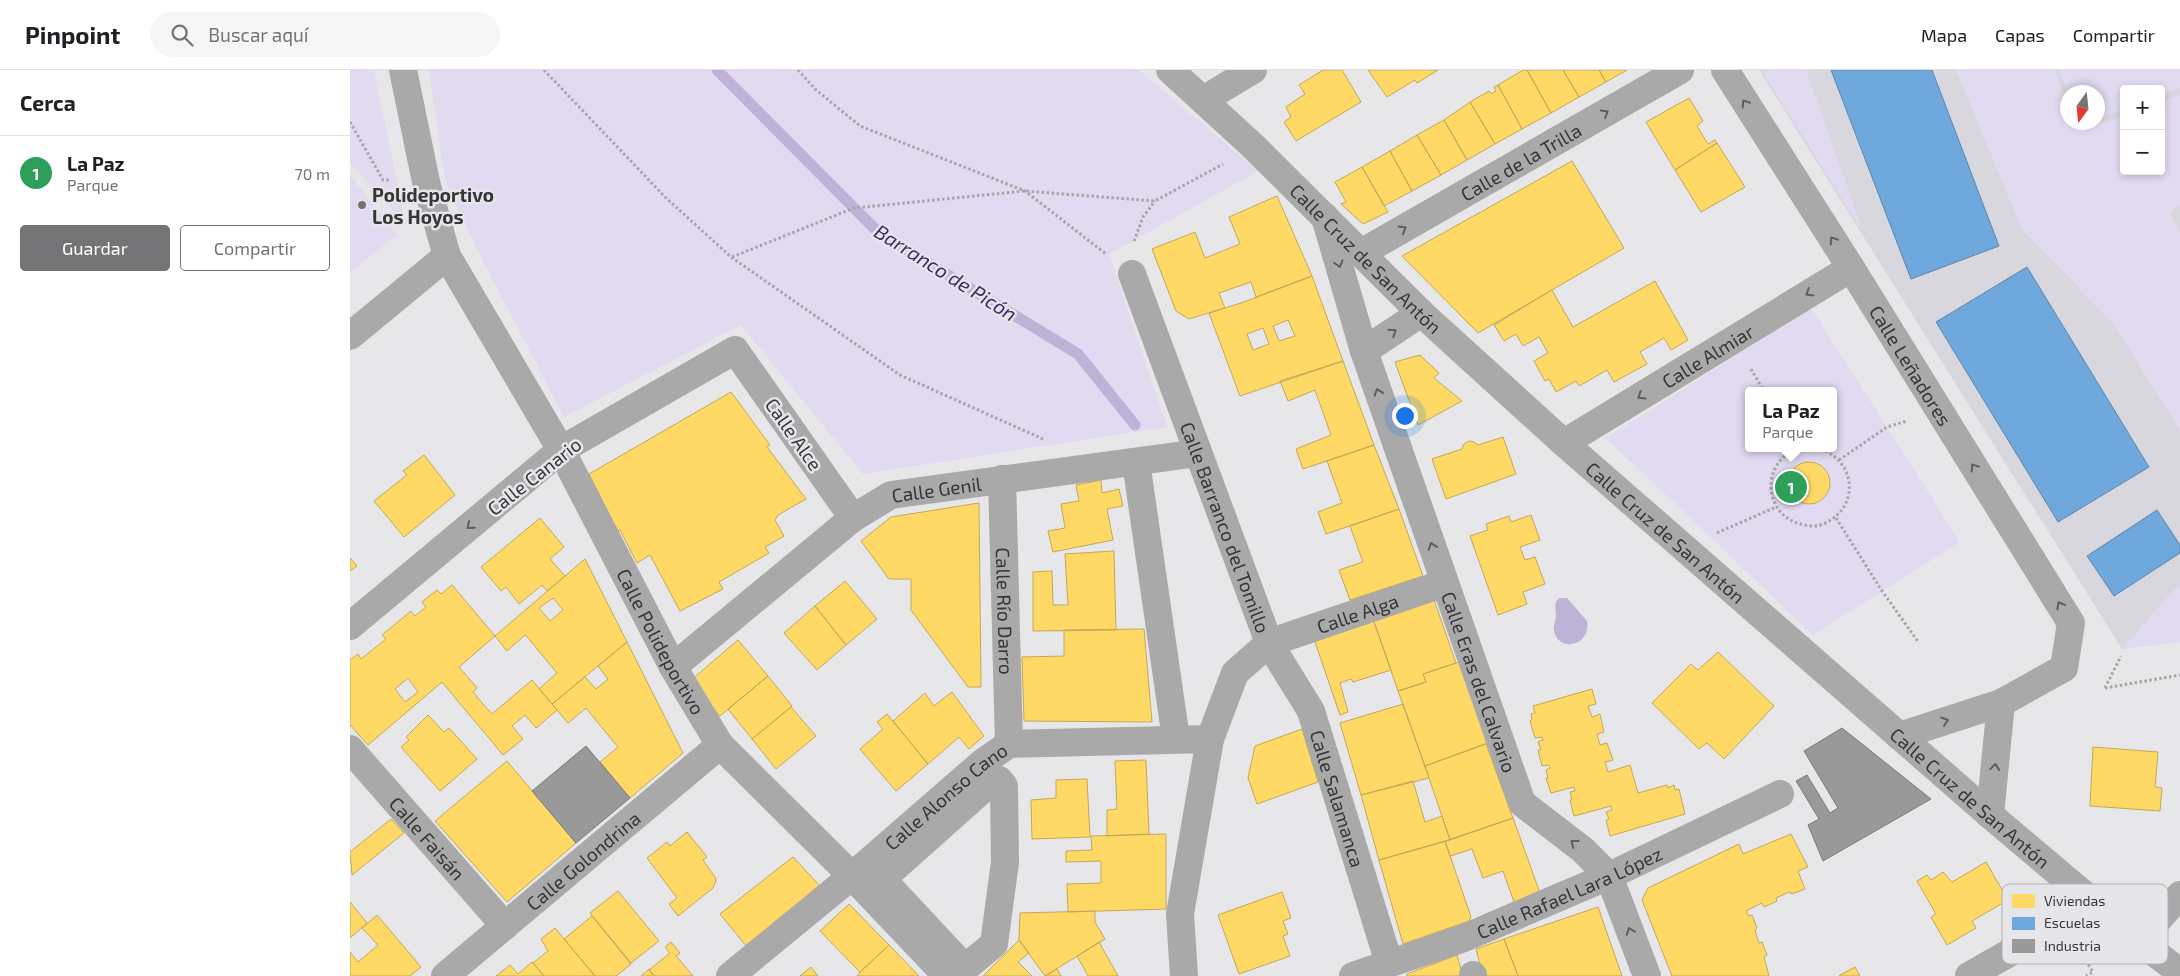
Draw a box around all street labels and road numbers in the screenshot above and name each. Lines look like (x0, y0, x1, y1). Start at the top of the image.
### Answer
street label: Calle de la Trilla (1456, 118, 1585, 205)
street label: Calle Cruz de San Antón (1286, 179, 1447, 338)
street label: Calle Leñadores (1865, 301, 1957, 430)
street label: Calle Almiar (1657, 319, 1758, 392)
street label: Calle Alce (761, 393, 827, 475)
street label: Calle Barranco del Tomillo (1176, 418, 1276, 636)
street label: Calle Canario (482, 432, 586, 520)
street label: Calle Cruz de San Antón (1582, 456, 1750, 608)
street label: Calle Genil (890, 471, 983, 506)
street label: Calle Río Darro (992, 547, 1019, 675)
street label: Calle Polideportivo (613, 564, 710, 718)
street label: Calle Alga (1313, 588, 1401, 637)
street label: Calle Eras del Calvario (1437, 588, 1522, 775)
street label: Calle Cruz de San Antón (1886, 722, 2055, 873)
street label: Calle Salamanca (1306, 727, 1370, 870)
street label: Calle Alonso Cano (879, 738, 1011, 854)
street label: Calle Faisán (385, 791, 470, 884)
street label: Calle Golondrina (521, 806, 645, 915)
street label: Calle Rafael Lara López (1473, 841, 1666, 943)

